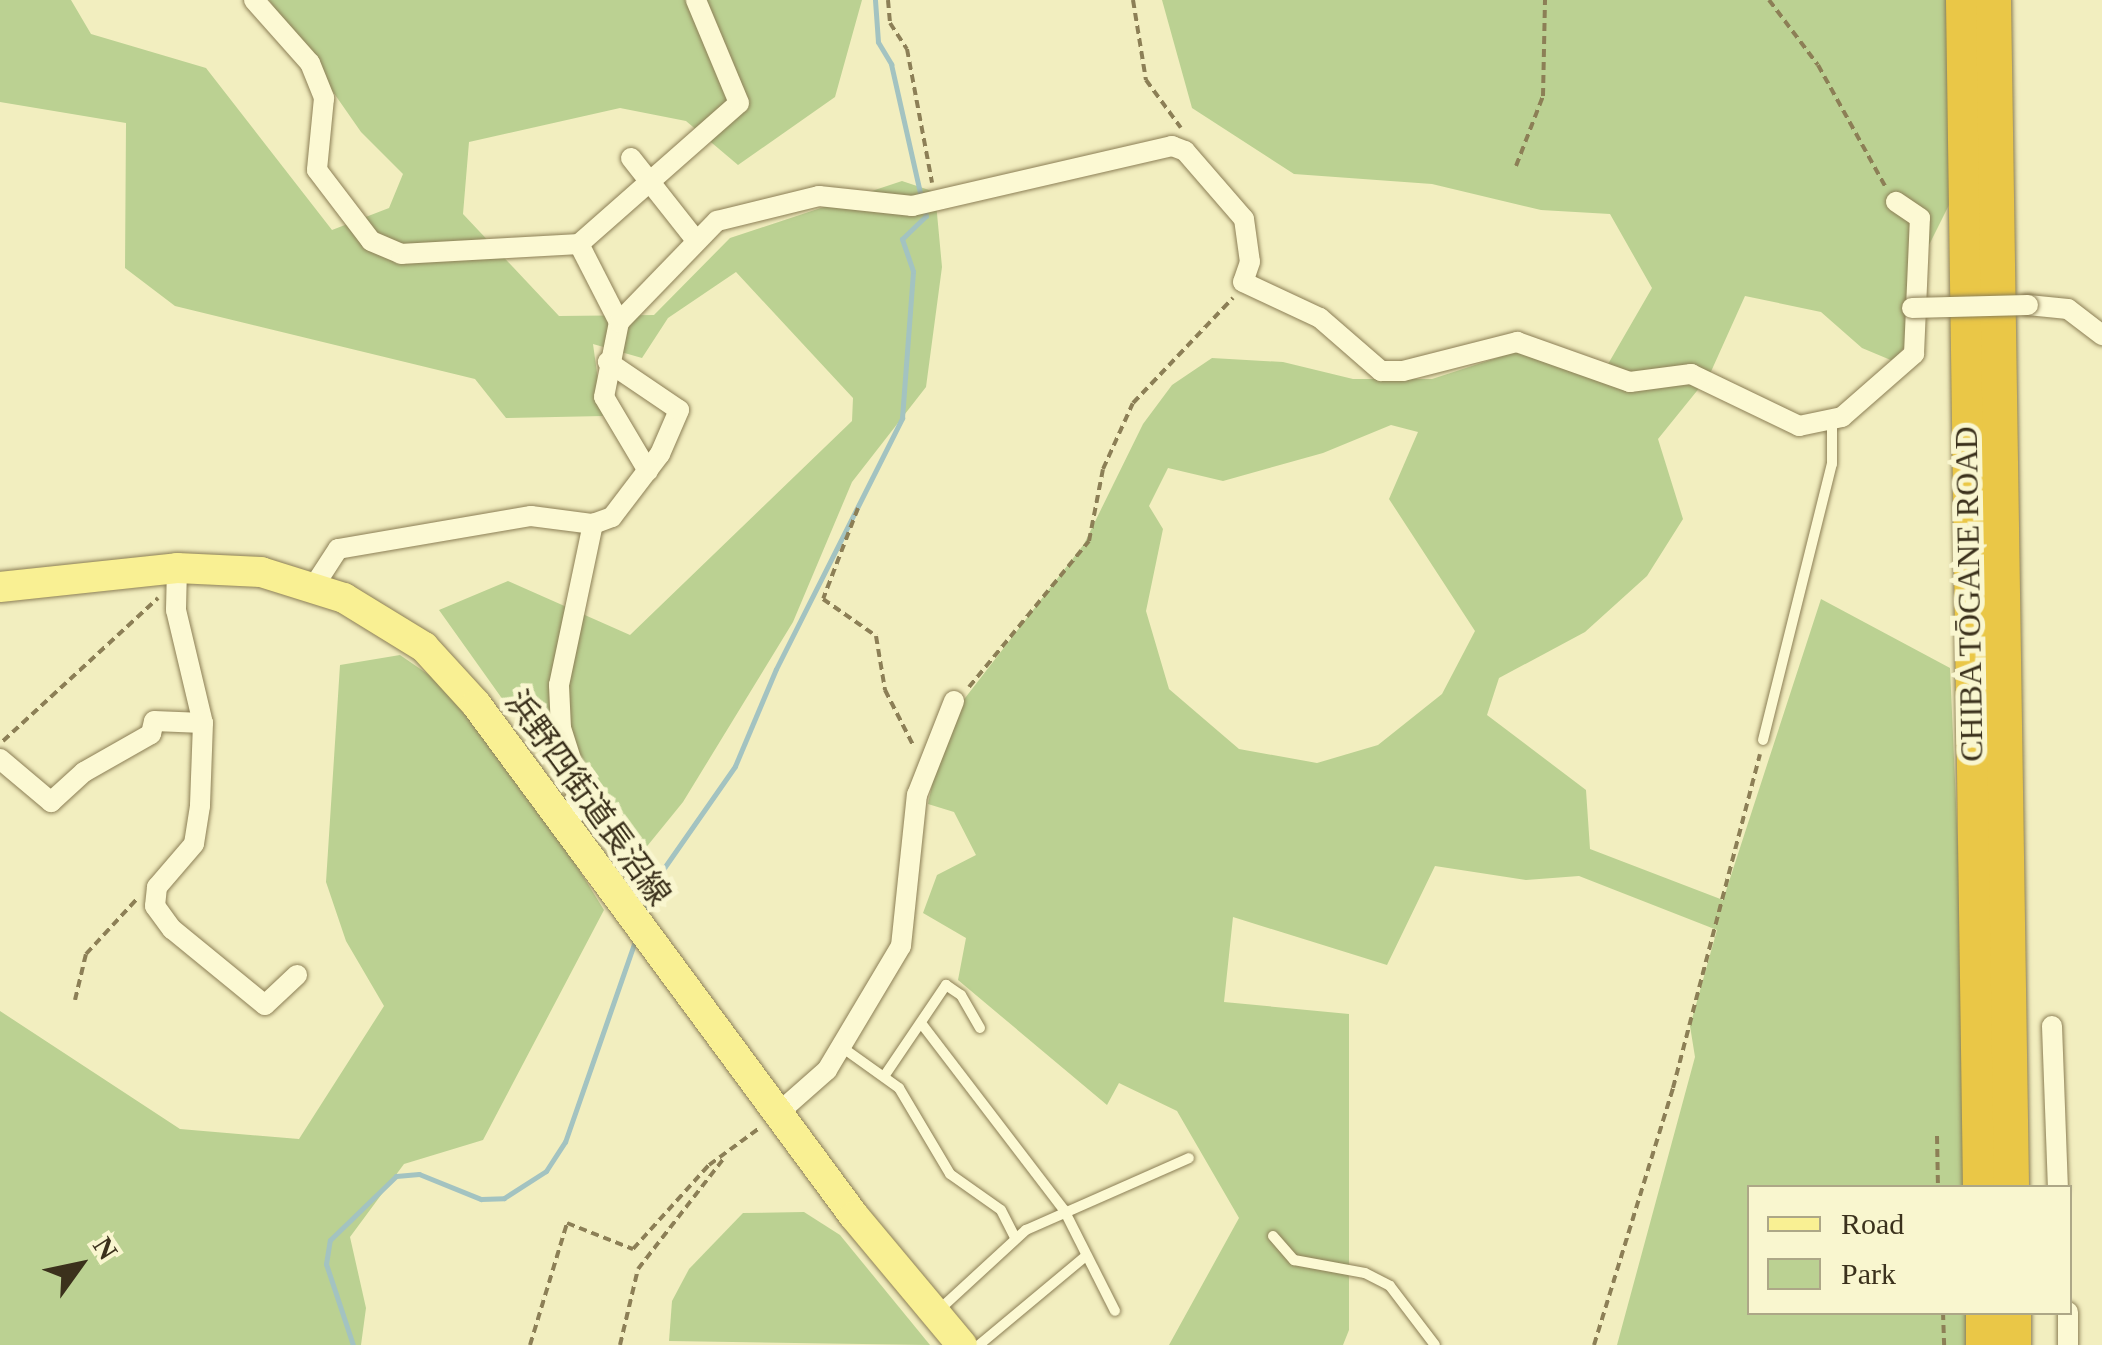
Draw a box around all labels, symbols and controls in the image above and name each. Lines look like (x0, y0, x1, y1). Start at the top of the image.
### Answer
street label: CHIBA TŌGANE ROAD (1947, 425, 1991, 763)
street label: 浜野四街道長沼線 (497, 683, 679, 913)
legend (1747, 1185, 2072, 1315)
text: Road (1841, 1207, 1904, 1240)
north arrow (30, 1215, 130, 1315)
text: N (87, 1231, 124, 1265)
text: Park (1841, 1257, 1896, 1290)

